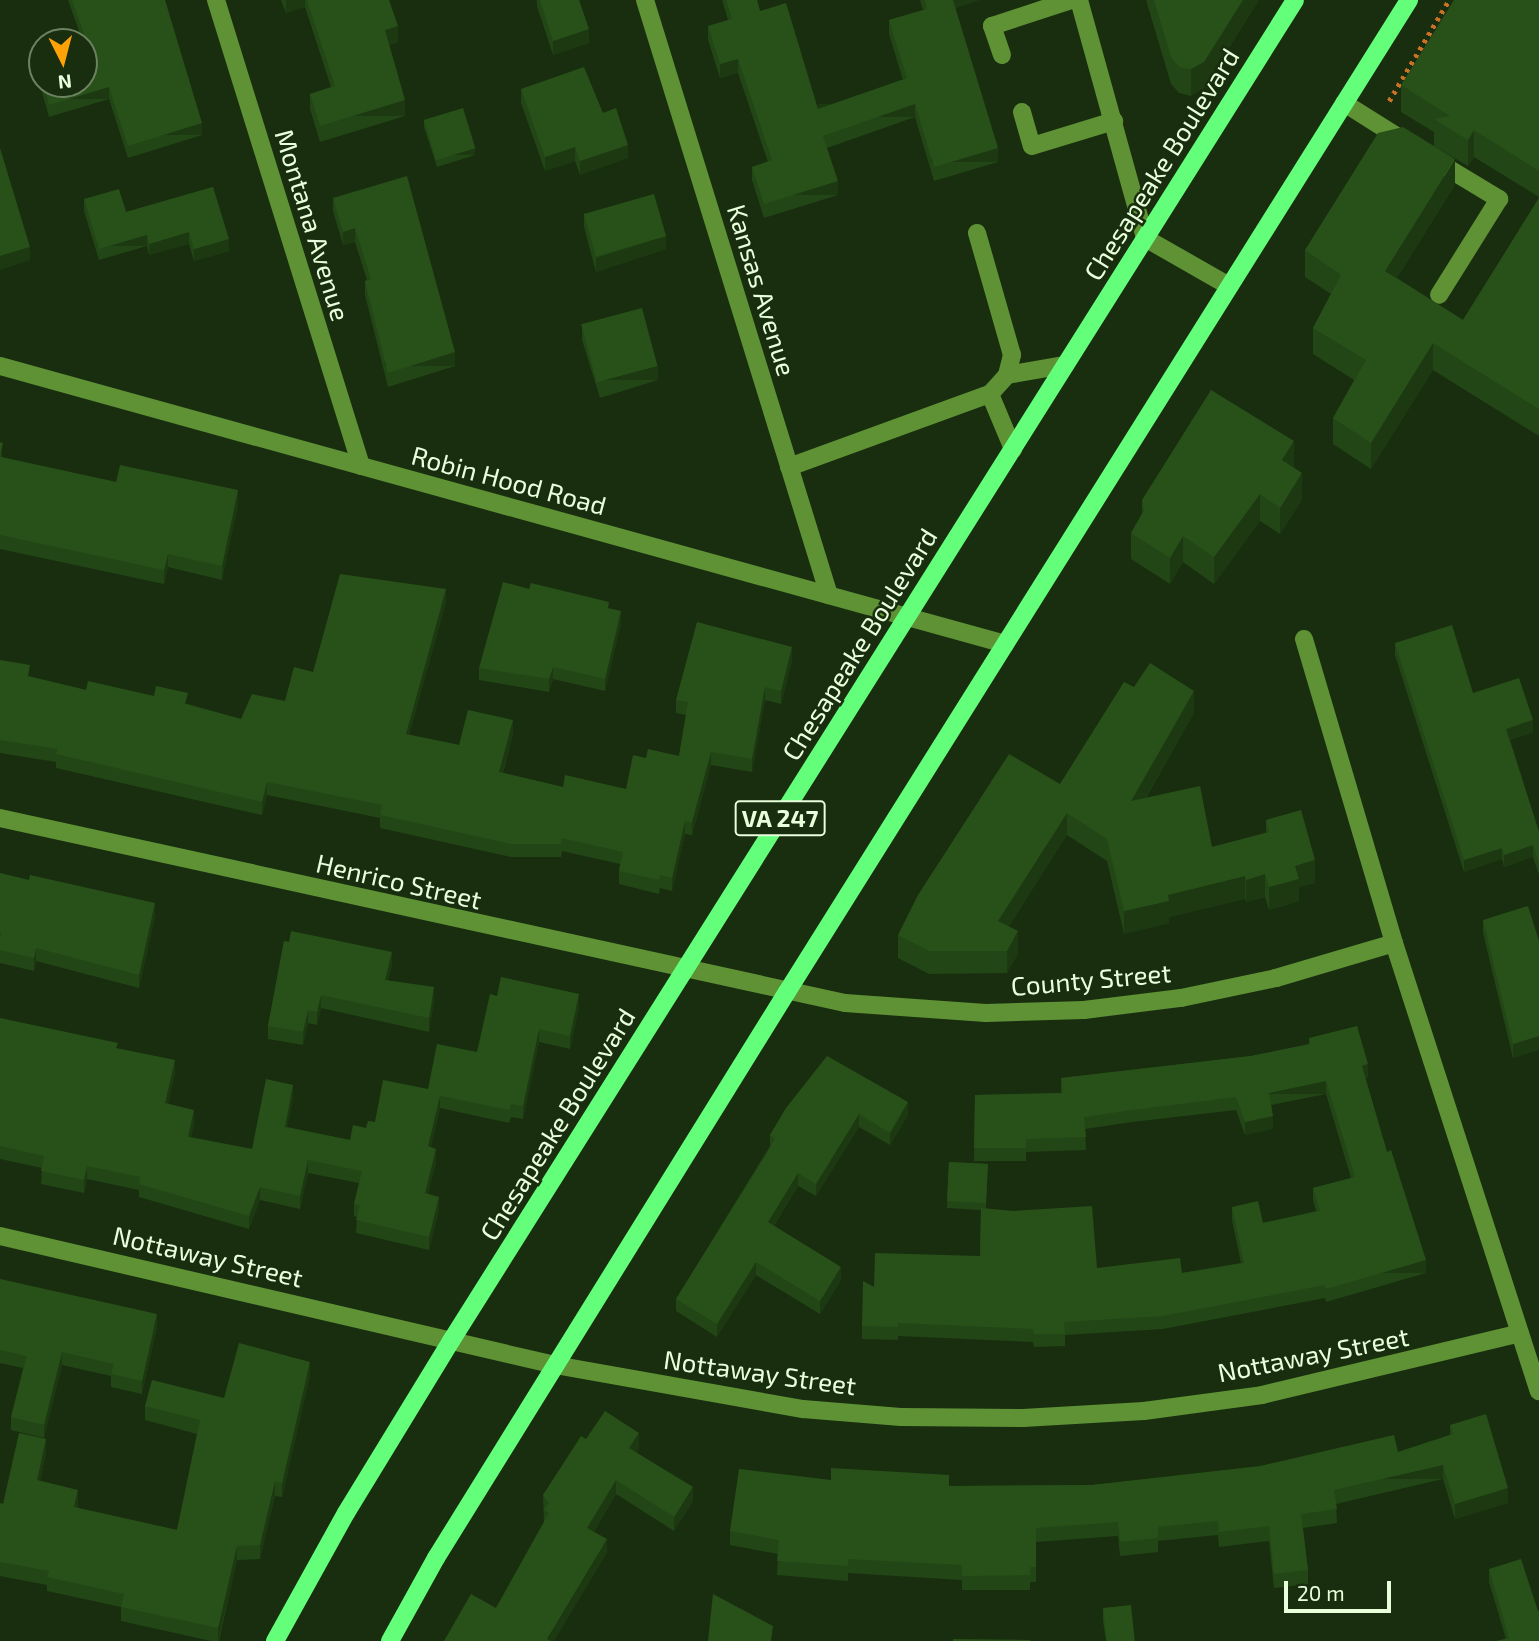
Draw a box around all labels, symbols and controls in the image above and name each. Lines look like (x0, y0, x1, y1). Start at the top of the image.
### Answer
north arrow (28, 28, 98, 98)
street label: Chesapeake Boulevard (1077, 42, 1245, 286)
text: N (57, 70, 73, 95)
street label: Montana Avenue (269, 125, 357, 325)
street label: Kansas Avenue (721, 200, 803, 380)
street label: Robin Hood Road (408, 439, 610, 521)
street label: Chesapeake Boulevard (775, 522, 943, 766)
road number: VA 247 (733, 798, 827, 838)
street label: Henrico Street (313, 847, 485, 915)
street label: County Street (1009, 956, 1173, 1002)
street label: Chesapeake Boulevard (473, 1002, 641, 1246)
street label: Nottaway Street (110, 1219, 306, 1293)
street label: Nottaway Street (1215, 1320, 1411, 1388)
street label: Nottaway Street (661, 1343, 859, 1401)
scale bar (1287, 1568, 1394, 1612)
text: 20 m (1297, 1580, 1345, 1605)

